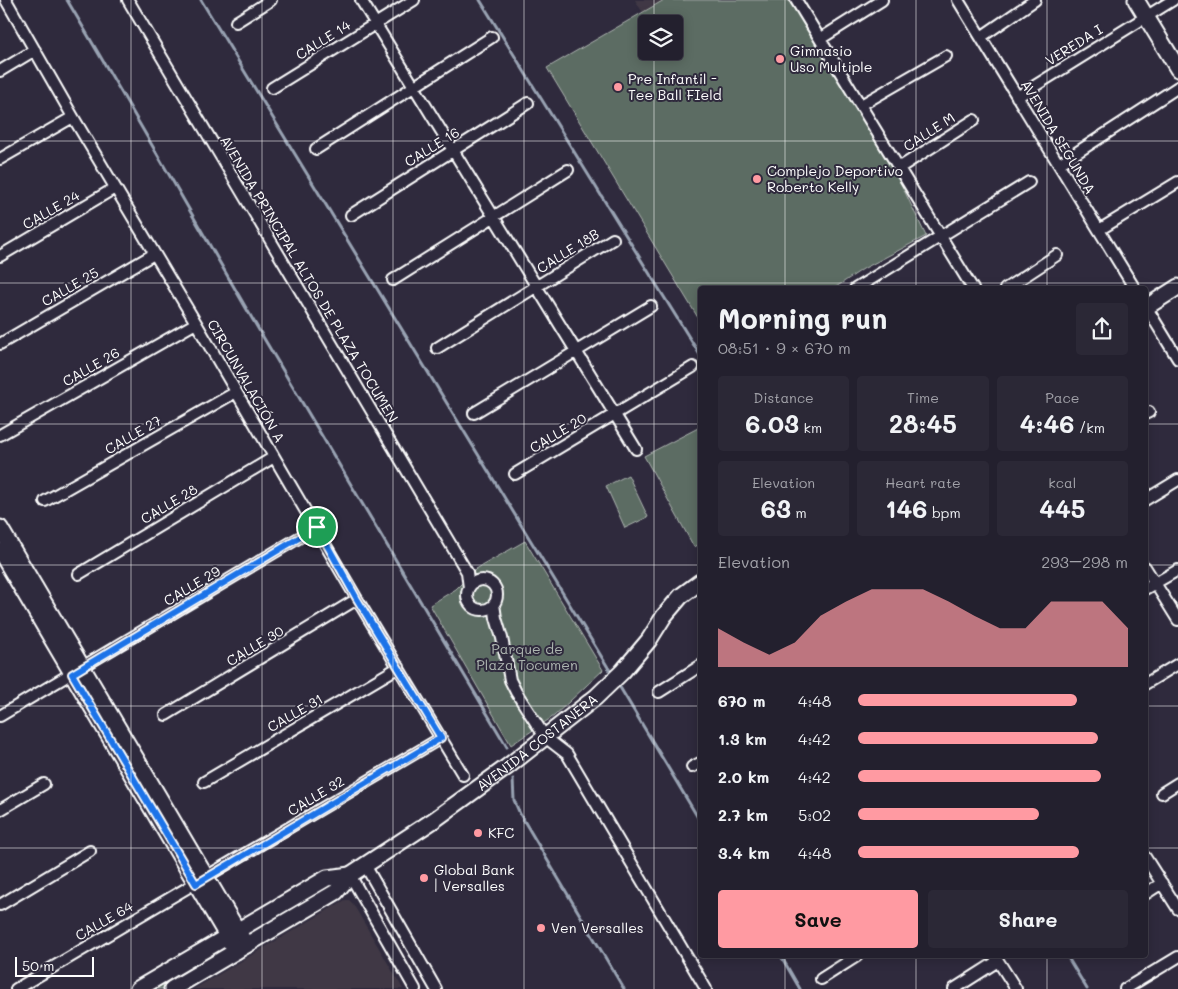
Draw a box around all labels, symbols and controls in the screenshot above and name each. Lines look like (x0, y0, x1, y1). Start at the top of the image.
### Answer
street label: CALLE 14 (292, 15, 354, 64)
map controls (638, 15, 683, 60)
button: layers (638, 15, 683, 60)
street label: VEREDA I (1042, 20, 1106, 70)
place label: Gimnasio Uso Multiple (790, 41, 873, 76)
marker: Gimnasio Uso Multiple (774, 53, 786, 65)
place label: Pre Infantil - Tee Ball FIeld (628, 69, 722, 104)
street label: AVENIDA SEGUNDA (1017, 76, 1100, 197)
marker: Pre Infantil - Tee Ball FIeld (612, 81, 624, 93)
street label: CALLE M (899, 108, 958, 155)
street label: CALLE 16 (401, 122, 463, 171)
street label: AVENIDA PRINCIPAL ALTOS DE PLAZA TOCUMEN (216, 132, 403, 426)
place label: Complejo Deportivo Roberto Kelly (767, 161, 903, 196)
marker: Complejo Deportivo Roberto Kelly (751, 173, 763, 185)
street label: CALLE 24 (19, 185, 83, 234)
street label: CALLE 18B (533, 224, 603, 277)
street label: CALLE 25 (38, 263, 102, 311)
text: Morning run (718, 300, 887, 336)
button: share (1076, 303, 1128, 355)
street label: CIRCUNVALACIÓN A (203, 316, 289, 446)
text: 08:51 · 9 × 670 m (718, 337, 851, 358)
street label: CALLE 26 (59, 343, 123, 391)
text: Distance (754, 388, 814, 407)
text: Time (907, 388, 939, 407)
text: Pace (1045, 388, 1079, 407)
text: 6.03 (745, 407, 799, 439)
text: 28:45 (889, 407, 957, 439)
text: 4:46 (1020, 407, 1074, 439)
street label: CALLE 20 (526, 408, 590, 457)
street label: CALLE 27 (101, 411, 165, 458)
text: km (799, 418, 822, 437)
text: /km (1074, 418, 1105, 437)
text: Elevation (752, 473, 815, 492)
text: Heart rate (885, 473, 961, 492)
text: kcal (1048, 473, 1076, 492)
street label: CALLE 28 (137, 479, 201, 528)
text: 63 (761, 492, 791, 524)
text: 146 (885, 492, 927, 524)
text: 445 (1039, 492, 1085, 524)
text: m (791, 503, 807, 522)
text: bpm (927, 503, 961, 522)
pin (296, 506, 338, 548)
icon: arrive (303, 513, 331, 541)
text: Elevation (718, 551, 790, 572)
text: 293–298 m (1041, 551, 1128, 572)
street label: CALLE 29 (160, 561, 224, 610)
street label: CALLE 30 (223, 621, 287, 670)
park label: Parque de Plaza Tocumen (476, 639, 578, 674)
street label: CALLE 31 (263, 689, 326, 736)
street label: AVENIDA COSTANERA (472, 689, 601, 795)
text: 670 m (718, 690, 765, 711)
text: 4:48 (798, 690, 831, 711)
text: 1.3 km (718, 728, 767, 749)
text: 4:42 (798, 728, 831, 749)
text: 2.0 km (718, 766, 769, 787)
text: 4:42 (798, 766, 831, 787)
street label: CALLE 32 (284, 771, 348, 820)
text: 2.7 km (718, 804, 768, 825)
text: 5:02 (798, 804, 831, 825)
place label: KFC (488, 823, 514, 842)
marker: KFC (472, 827, 484, 839)
text: 3.4 km (718, 842, 770, 863)
text: 4:48 (798, 842, 831, 863)
place label: Global Bank | Versalles (434, 860, 514, 895)
marker: Global Bank | Versalles (418, 872, 430, 884)
button: Save (718, 890, 918, 948)
button: Share (928, 890, 1128, 948)
street label: CALLE 64 (71, 896, 137, 945)
place label: Ven Versalles (551, 918, 644, 937)
marker: Ven Versalles (535, 922, 547, 934)
scale bar (15, 954, 94, 977)
text: 50 m (22, 956, 54, 975)

